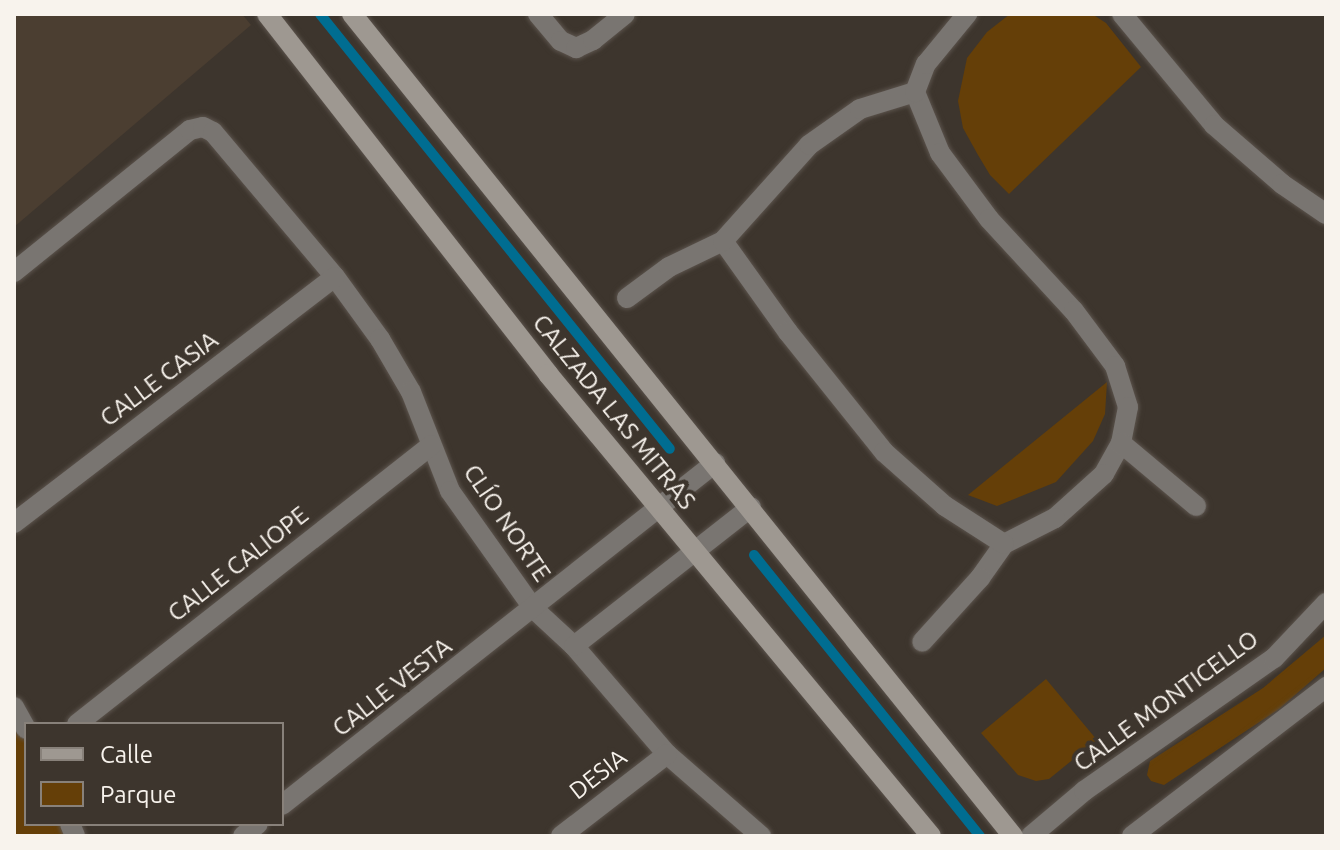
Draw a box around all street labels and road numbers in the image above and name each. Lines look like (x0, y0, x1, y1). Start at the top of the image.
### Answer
street label: CALZADA LAS MITRAS (527, 309, 701, 515)
street label: CALLE CASIA (94, 325, 224, 433)
street label: CLÍO NORTE (457, 459, 557, 587)
street label: CALLE CALIOPE (162, 500, 314, 628)
street label: CALLE MONTICELLO (1068, 624, 1264, 778)
street label: CALLE VESTA (327, 632, 457, 742)
street label: DESIA (564, 743, 632, 805)

